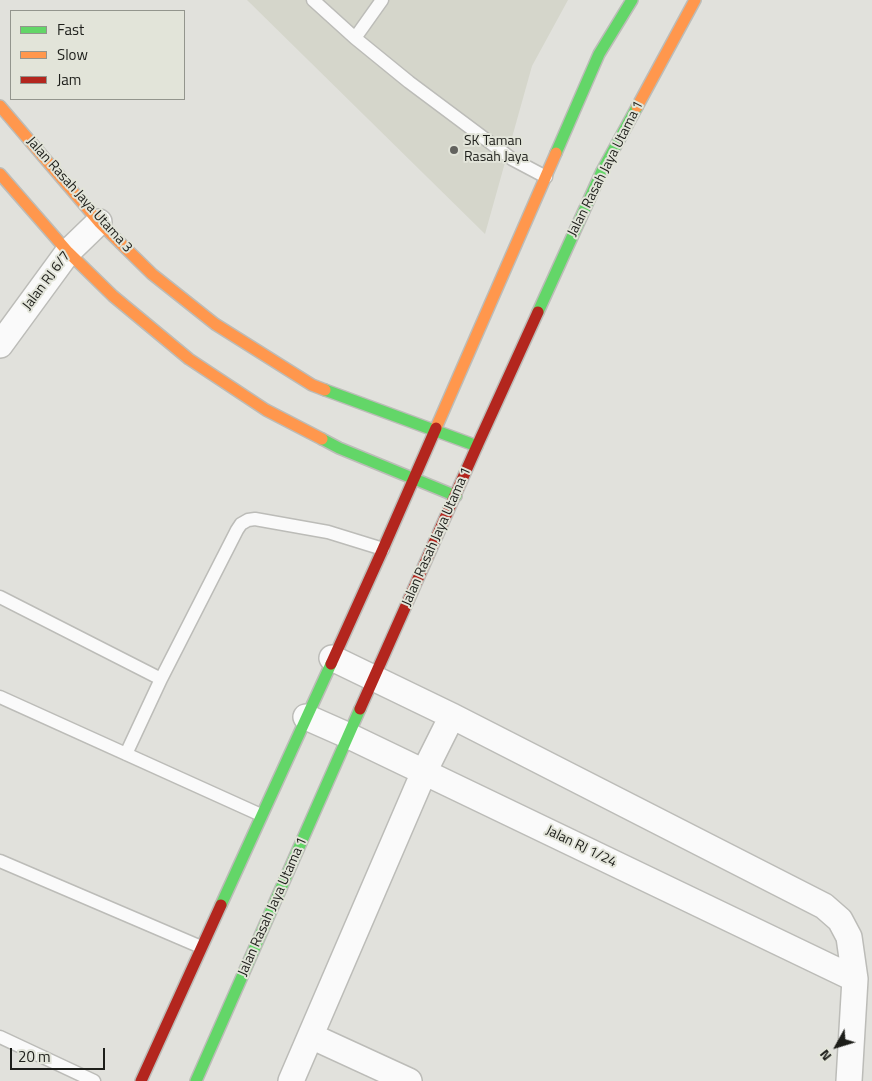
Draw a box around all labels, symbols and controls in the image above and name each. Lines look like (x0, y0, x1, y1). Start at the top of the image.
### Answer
legend (10, 10, 185, 100)
text: Fast (57, 18, 84, 41)
text: Slow (57, 43, 88, 66)
text: Jam (57, 68, 81, 91)
street label: Jalan Rasah Jaya Utama 1 (564, 98, 648, 240)
street label: Jalan Rasah Jaya Utama 3 (23, 134, 135, 256)
place label: SK Taman Rasah Jaya (464, 134, 528, 166)
marker: SK Taman Rasah Jaya (448, 144, 460, 156)
street label: Jalan RJ 6/7 (20, 248, 74, 314)
street label: Jalan Rasah Jaya Utama 1 (399, 465, 475, 609)
street label: Jalan RJ 1/24 (543, 823, 619, 871)
street label: Jalan Rasah Jaya Utama 1 (235, 835, 311, 979)
north arrow (812, 1021, 862, 1071)
scale bar (12, 1038, 108, 1070)
text: 20 m (18, 1045, 51, 1068)
text: N (814, 1045, 836, 1066)

